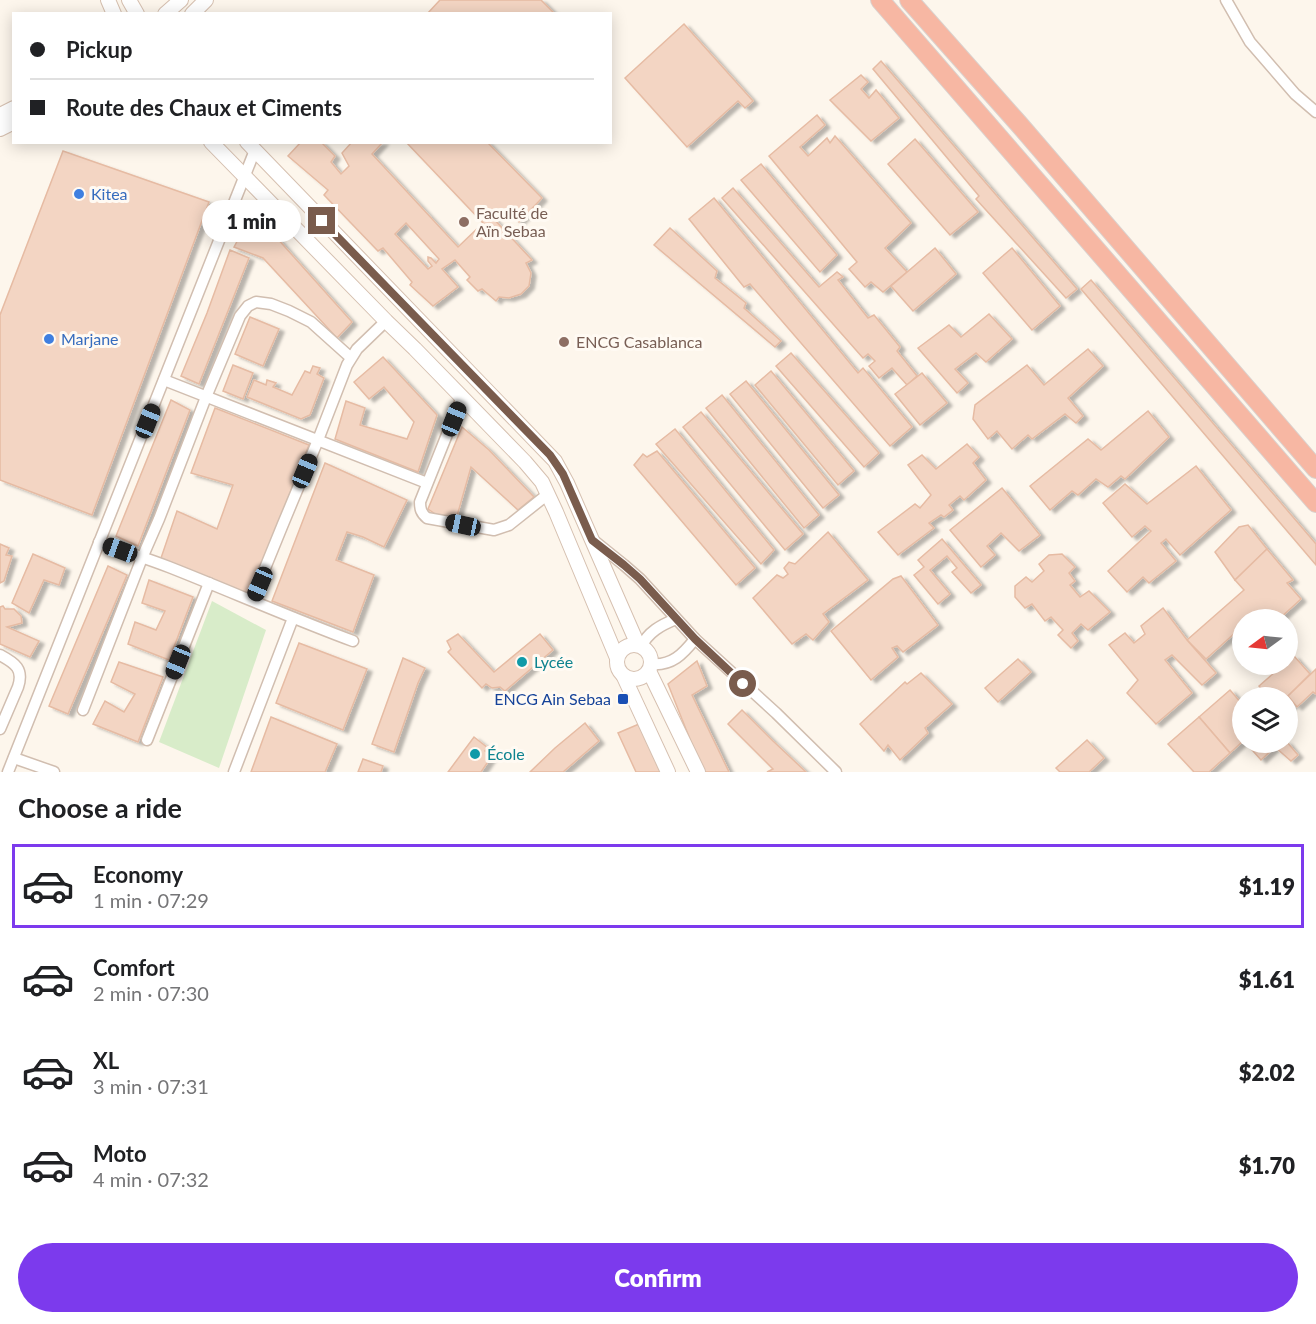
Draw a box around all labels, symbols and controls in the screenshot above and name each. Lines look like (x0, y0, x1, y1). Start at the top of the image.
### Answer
text: Pickup (66, 36, 132, 63)
text: Route des Chaux et Ciments (66, 94, 342, 121)
place label: Kitea (91, 184, 128, 203)
marker: Kitea (72, 187, 86, 201)
callout: 1 min (202, 200, 301, 242)
place label: Faculté de Aïn Sebaa (476, 203, 548, 240)
route end (308, 207, 335, 234)
text: 1 min (227, 209, 276, 233)
marker: Faculté de Aïn Sebaa (457, 215, 471, 229)
place label: Marjane (61, 329, 119, 348)
marker: Marjane (42, 332, 56, 346)
place label: ENCG Casablanca (576, 332, 702, 351)
marker: ENCG Casablanca (557, 335, 571, 349)
car (439, 399, 469, 439)
car (133, 401, 163, 441)
car (290, 451, 320, 491)
car (444, 512, 482, 538)
car (100, 535, 140, 565)
car (245, 564, 275, 604)
north arrow (1232, 609, 1298, 675)
map controls (1232, 609, 1298, 753)
car (163, 642, 193, 682)
place label: Lycée (534, 652, 573, 671)
marker: Lycée (515, 655, 529, 669)
route start (729, 670, 756, 697)
button: layers (1232, 687, 1298, 753)
place label: ENCG Ain Sebaa (494, 689, 611, 708)
marker: ENCG Ain Sebaa (616, 692, 630, 706)
place label: École (487, 744, 525, 763)
marker: École (468, 747, 482, 761)
text: Choose a ride (18, 791, 182, 824)
icon: car (21, 859, 75, 913)
text: Economy (93, 861, 183, 888)
text: $1.19 (1239, 873, 1295, 900)
text: 1 min · 07:29 (93, 888, 209, 912)
icon: car (21, 952, 75, 1006)
text: Comfort (93, 954, 175, 981)
text: $1.61 (1239, 966, 1295, 993)
text: 2 min · 07:30 (93, 981, 209, 1005)
icon: car (21, 1045, 75, 1099)
text: XL (93, 1047, 119, 1074)
text: $2.02 (1239, 1059, 1295, 1086)
text: 3 min · 07:31 (93, 1074, 209, 1098)
icon: car (21, 1138, 75, 1192)
text: Moto (93, 1140, 147, 1167)
text: $1.70 (1239, 1152, 1295, 1179)
text: 4 min · 07:32 (93, 1167, 209, 1191)
button: Confirm (18, 1243, 1298, 1312)

